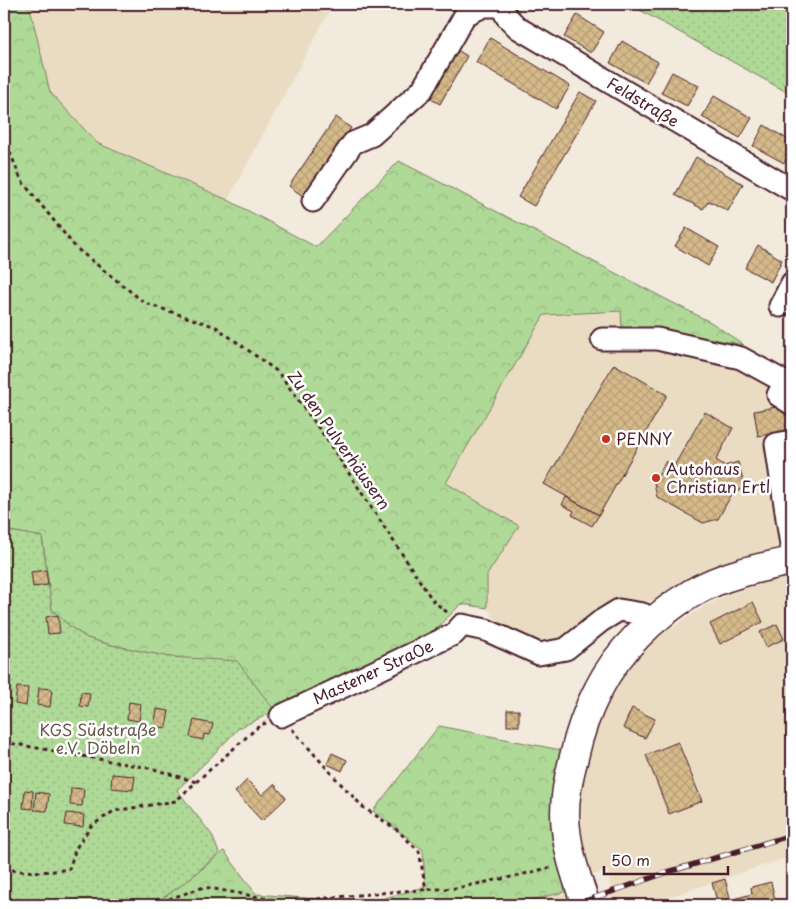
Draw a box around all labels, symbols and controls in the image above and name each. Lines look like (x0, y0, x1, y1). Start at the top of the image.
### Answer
street label: Feldstraße (603, 70, 684, 132)
street label: Zu den Pulverhäusern (283, 365, 397, 514)
place label: PENNY (616, 426, 672, 450)
marker: PENNY (600, 433, 612, 445)
place label: Autohaus Christian Ertl (666, 456, 770, 498)
marker: Autohaus Christian Ertl (650, 472, 662, 484)
street label: Mastener Stra0e (308, 633, 437, 710)
park label: KGS Südstraße e.V. Döbeln (39, 717, 157, 759)
scale bar (604, 844, 727, 876)
text: 50 m (611, 848, 650, 871)

